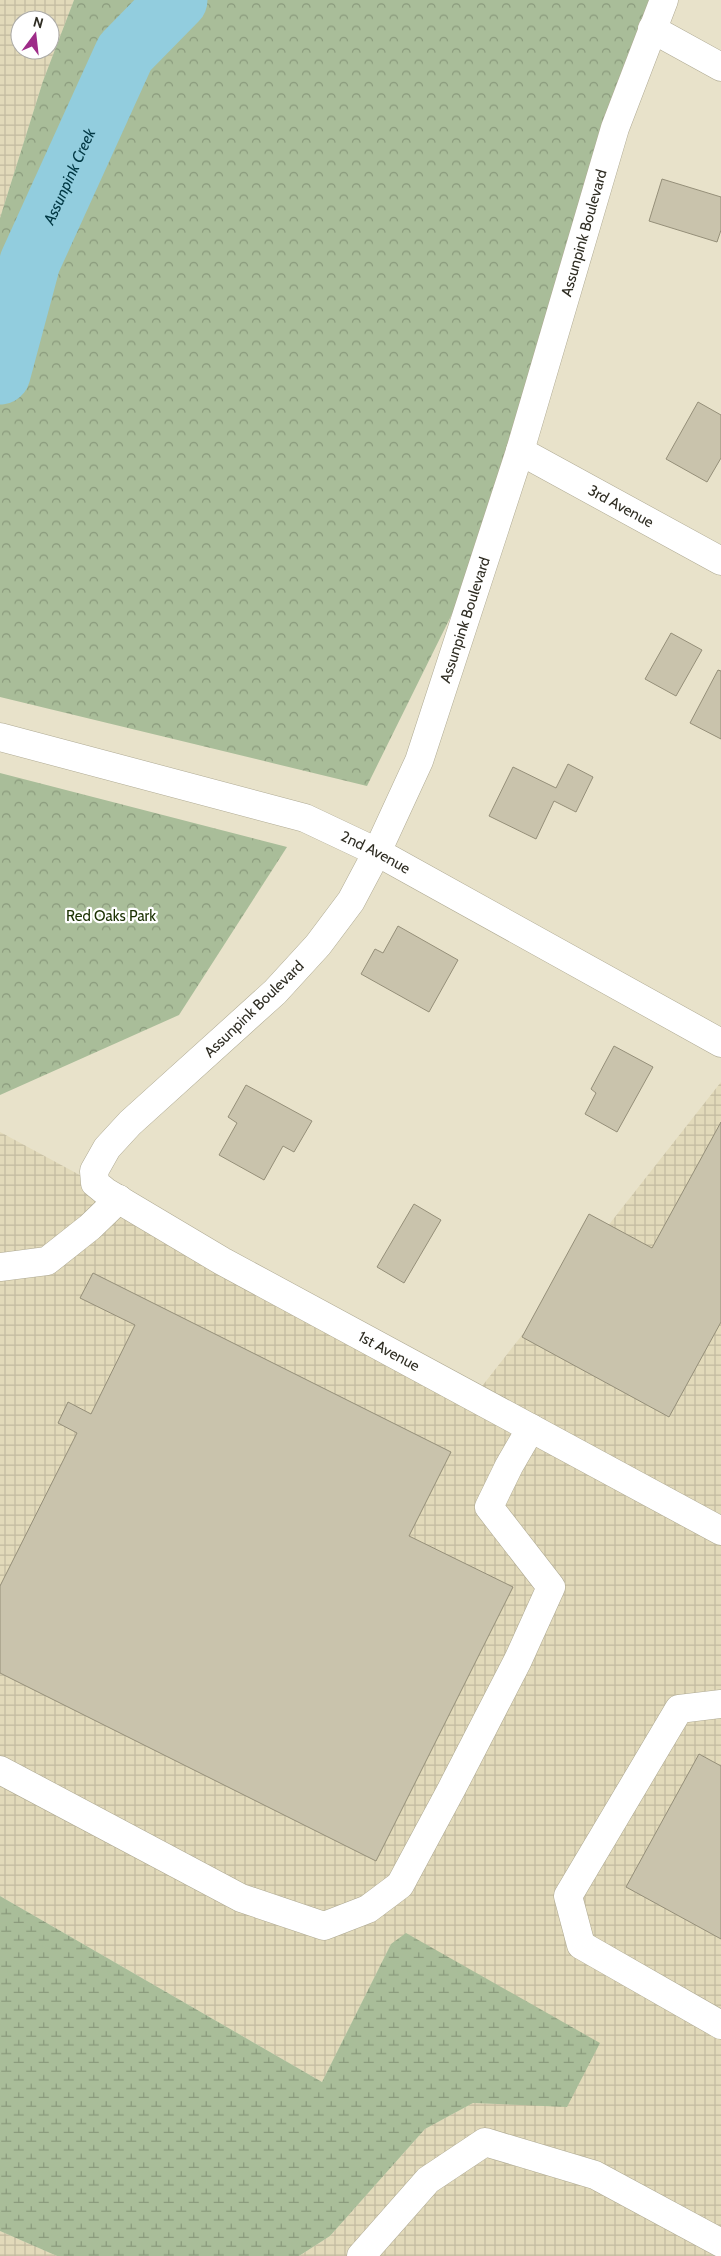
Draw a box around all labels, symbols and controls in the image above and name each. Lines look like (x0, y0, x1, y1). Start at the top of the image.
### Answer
north arrow (10, 10, 60, 60)
text: N (31, 12, 45, 32)
water label: Assunpink Creek (39, 125, 100, 228)
street label: Assunpink Boulevard (557, 167, 611, 299)
street label: 3rd Avenue (585, 481, 657, 532)
street label: Assunpink Boulevard (436, 555, 494, 685)
street label: 2nd Avenue (338, 827, 414, 878)
park label: Red Oaks Park (66, 907, 156, 925)
street label: Assunpink Boulevard (200, 957, 308, 1061)
street label: 1st Avenue (355, 1327, 423, 1375)

